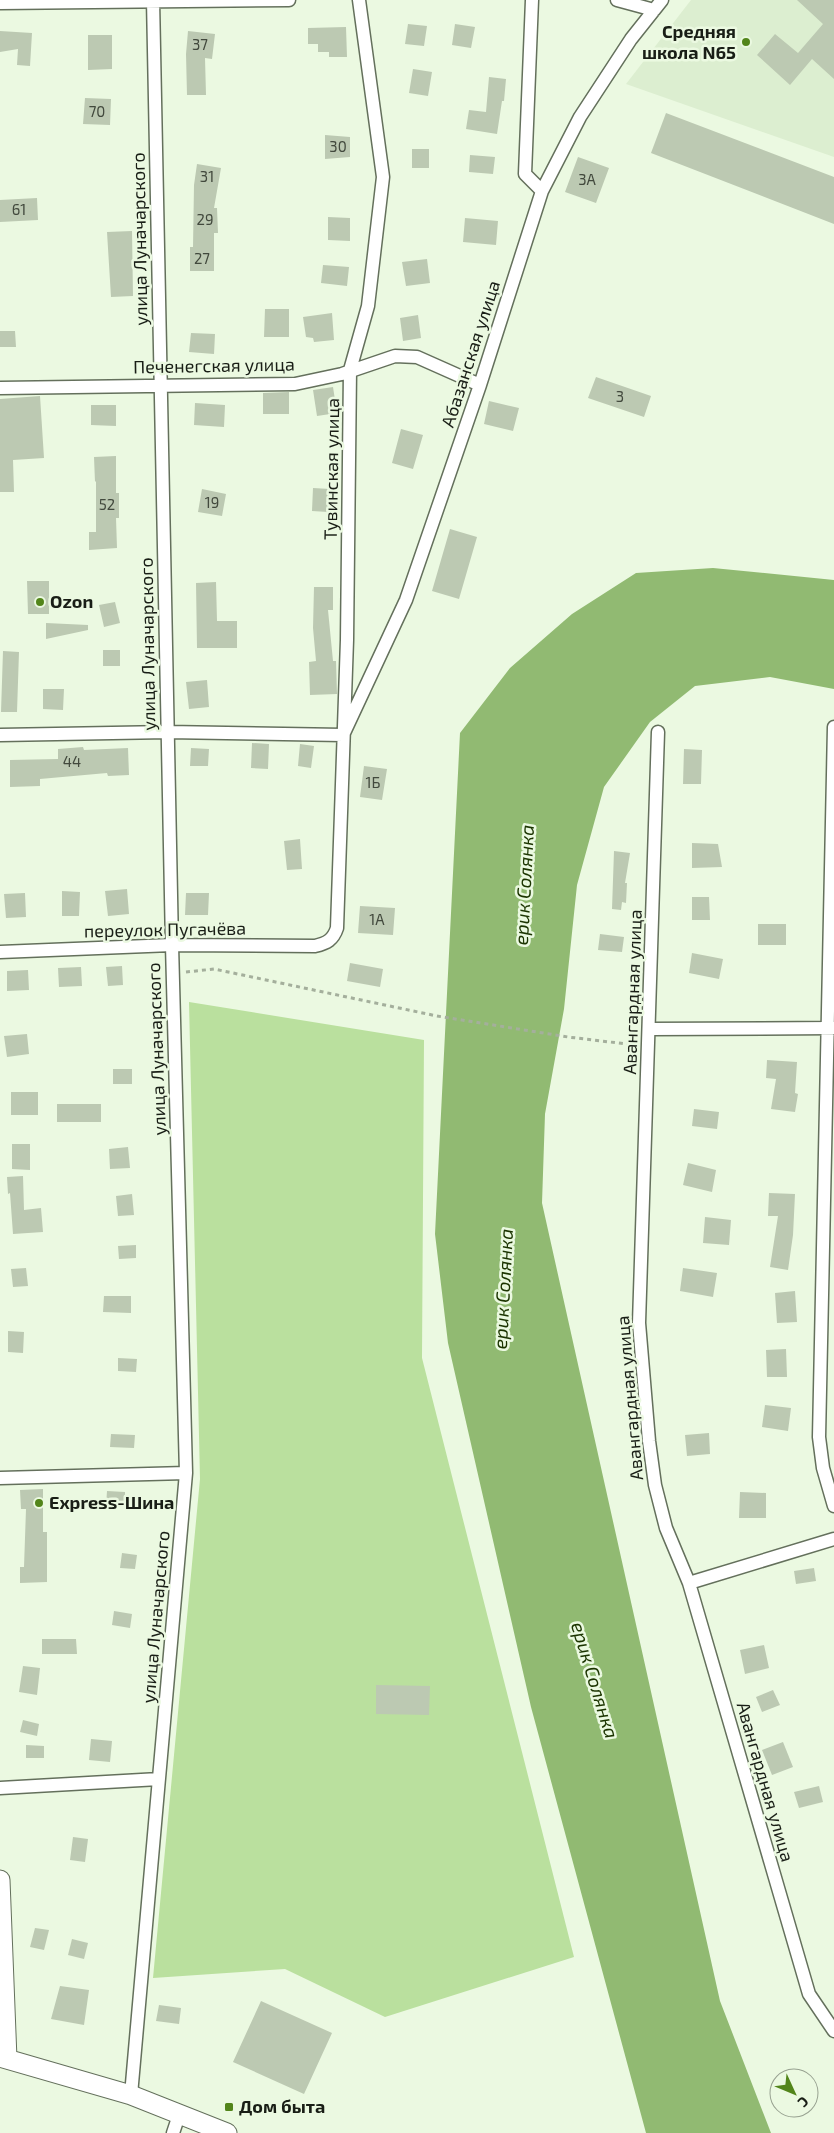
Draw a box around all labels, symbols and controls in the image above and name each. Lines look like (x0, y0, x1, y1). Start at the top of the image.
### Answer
place label: Средняя школа N65 (642, 20, 736, 63)
house number: 37 (192, 35, 208, 53)
marker: Средняя школа N65 (740, 36, 752, 48)
house number: 70 (89, 102, 105, 120)
house number: 30 (329, 137, 347, 155)
street label: улица Луначарского (126, 152, 152, 326)
house number: 31 (200, 167, 214, 185)
house number: 3А (578, 170, 597, 188)
house number: 61 (12, 200, 26, 218)
house number: 29 (196, 210, 214, 228)
house number: 27 (194, 249, 210, 267)
street label: Абазанская улица (436, 277, 504, 430)
street label: Печенегская улица (133, 353, 295, 377)
house number: 3 (616, 387, 624, 405)
street label: Тувинская улица (319, 398, 343, 540)
house number: 19 (205, 493, 219, 511)
house number: 52 (99, 495, 115, 513)
street label: улица Луначарского (134, 557, 160, 731)
place label: Ozon (50, 590, 93, 612)
marker: Ozon (34, 596, 46, 608)
house number: 44 (63, 752, 81, 770)
house number: 1Б (366, 773, 380, 791)
water label: ерик Солянка (509, 824, 538, 946)
street label: Авангардная улица (618, 909, 646, 1075)
house number: 1А (369, 910, 385, 928)
street label: переулок Пугачёва (84, 917, 246, 941)
street label: улица Луначарского (142, 962, 170, 1136)
water label: ерик Солянка (488, 1228, 517, 1350)
street label: Авангардная улица (611, 1315, 647, 1481)
place label: Express-Шина (49, 1491, 174, 1513)
marker: Express-Шина (33, 1497, 45, 1509)
street label: улица Луначарского (136, 1530, 174, 1704)
water label: ерик Солянка (567, 1619, 624, 1741)
street label: Авангардная улица (733, 1699, 799, 1864)
north arrow (769, 2068, 819, 2118)
text: С (795, 2094, 813, 2111)
place label: Дом быта (239, 2095, 325, 2117)
marker: Дом быта (223, 2101, 235, 2113)

